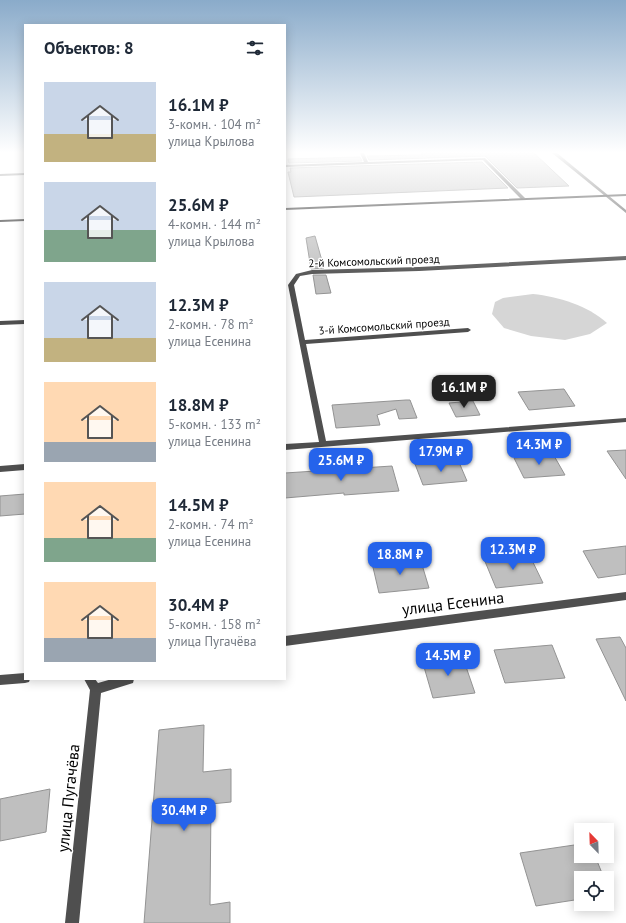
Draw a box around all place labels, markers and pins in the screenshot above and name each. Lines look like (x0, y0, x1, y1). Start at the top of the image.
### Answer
pin: 16.1M ₽ (427, 375, 501, 409)
pin: 14.3M ₽ (502, 432, 576, 466)
pin: 17.9M ₽ (404, 439, 478, 473)
pin: 25.6M ₽ (304, 448, 378, 482)
pin: 12.3M ₽ (476, 537, 550, 571)
pin: 18.8M ₽ (363, 542, 437, 576)
pin: 14.5M ₽ (411, 643, 485, 677)
pin: 30.4M ₽ (147, 798, 221, 832)

